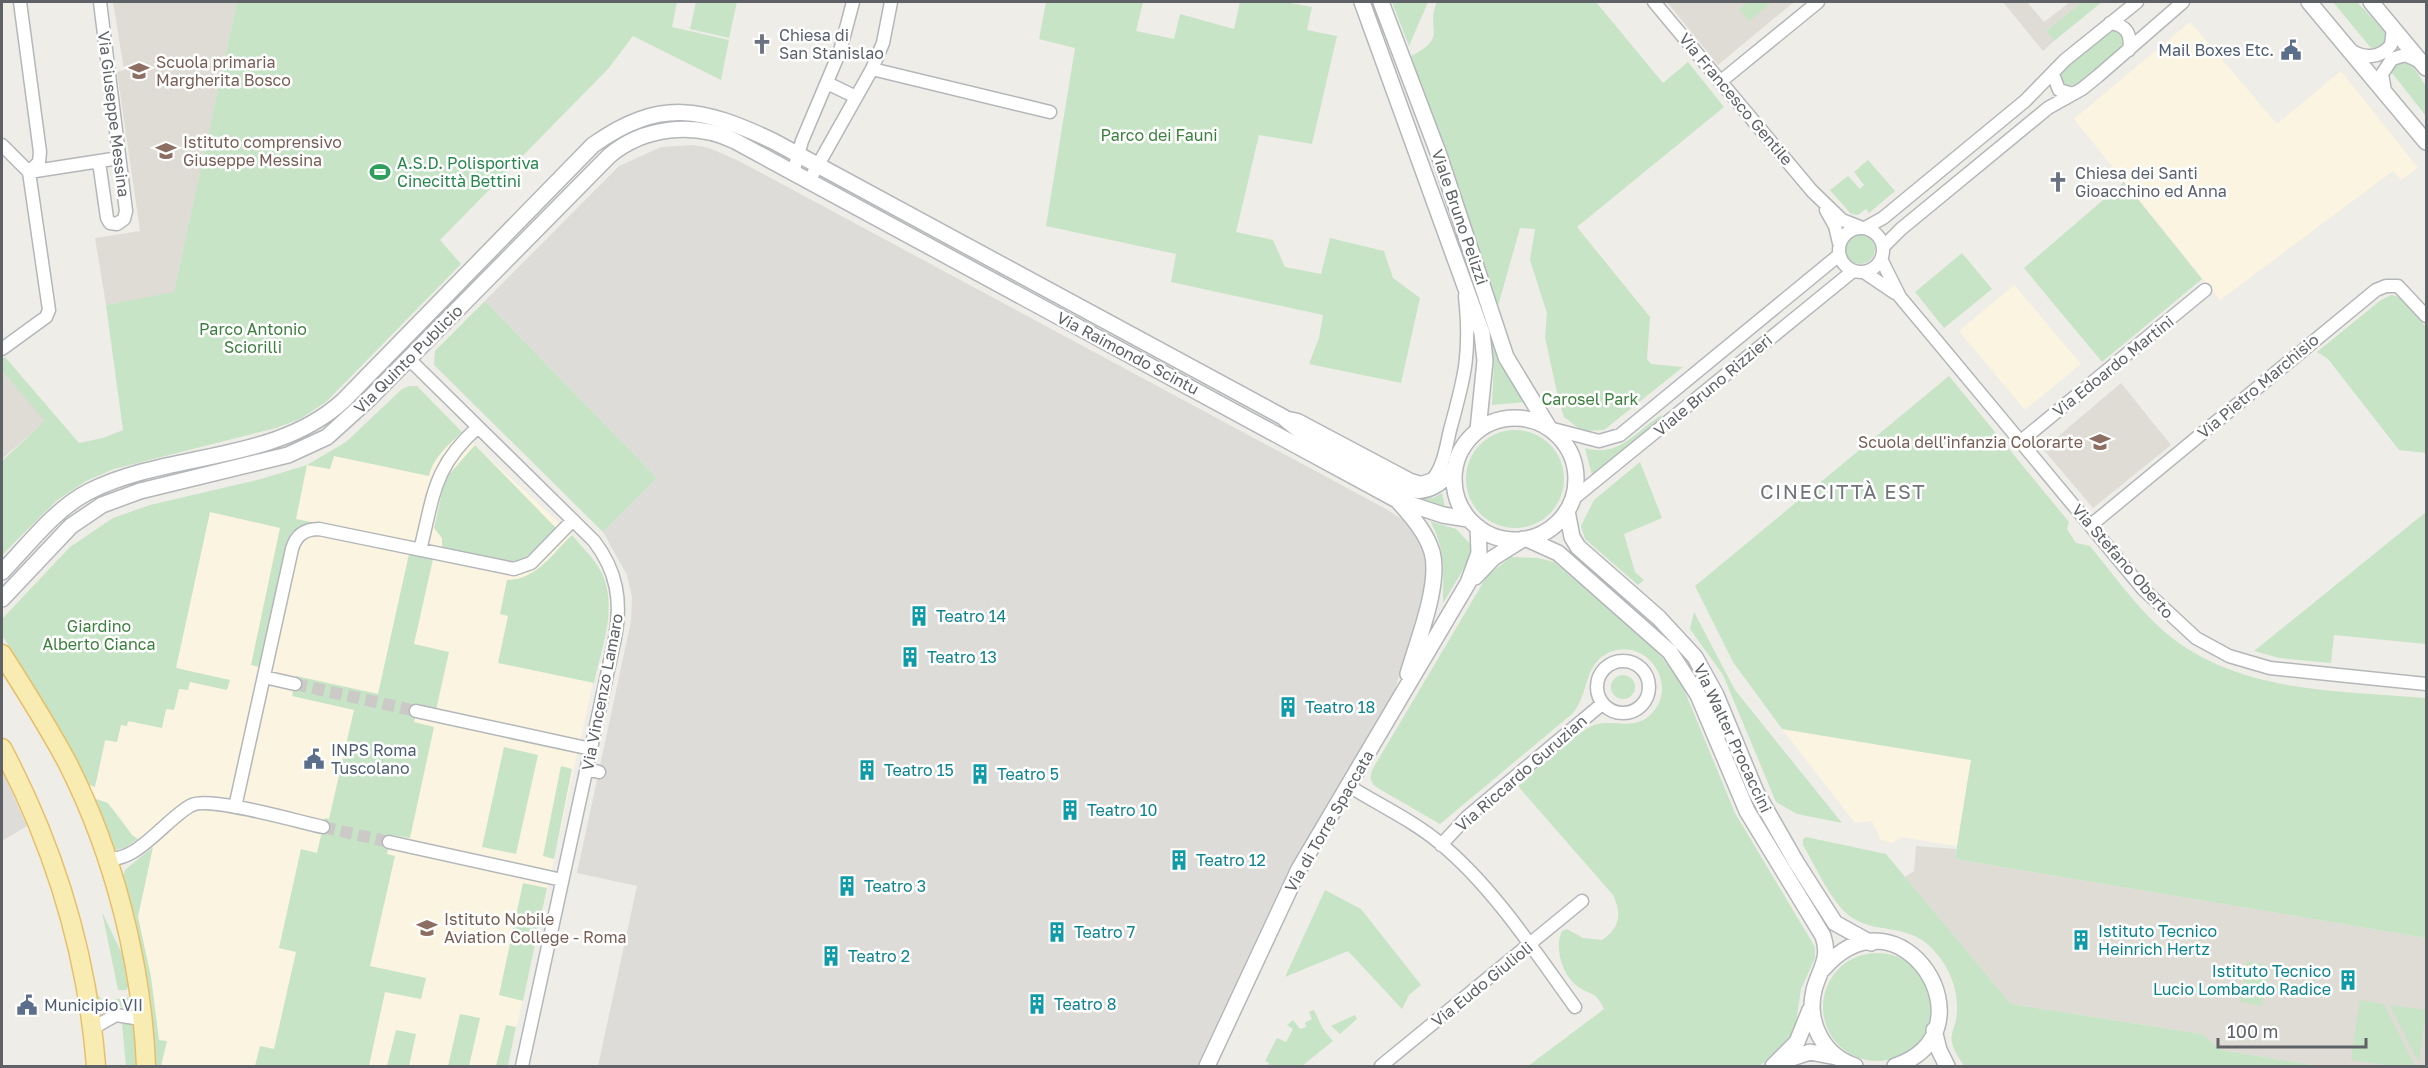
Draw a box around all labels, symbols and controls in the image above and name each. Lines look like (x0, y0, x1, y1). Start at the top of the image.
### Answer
place label: Chiesa di San Stanislao (779, 25, 884, 63)
street label: Via Francesco Gentile (1675, 29, 1797, 169)
street label: Via Giuseppe Messina (94, 30, 134, 198)
church icon: Chiesa di San Stanislao (750, 32, 774, 56)
public building icon: Mail Boxes Etc. (2279, 38, 2303, 62)
place label: Mail Boxes Etc. (2158, 40, 2274, 60)
place label: Scuola primaria Margherita Bosco (156, 52, 291, 90)
school or university icon: Scuola primaria Margherita Bosco (127, 59, 151, 83)
park label: Parco dei Fauni (1100, 125, 1218, 145)
place label: Istituto comprensivo Giuseppe Messina (183, 132, 342, 170)
school or university icon: Istituto comprensivo Giuseppe Messina (154, 139, 178, 163)
street label: Viale Bruno Pelizzi (1427, 147, 1493, 287)
place label: A.S.D. Polisportiva Cinecittà Bettini (397, 153, 539, 191)
sports icon: A.S.D. Polisportiva Cinecittà Bettini (368, 160, 392, 184)
place label: Chiesa dei Santi Gioacchino ed Anna (2075, 163, 2227, 201)
church icon: Chiesa dei Santi Gioacchino ed Anna (2046, 170, 2070, 194)
street label: Via Quinto Publicio (349, 300, 467, 418)
street label: Via Raimondo Scintu (1053, 307, 1203, 399)
street label: Via Edoardo Martini (2048, 311, 2178, 421)
park label: Parco Antonio Sciorilli (199, 319, 307, 357)
street label: Via Pietro Marchisio (2193, 329, 2323, 443)
street label: Viale Bruno Rizzieri (1650, 330, 1776, 440)
park label: Carosel Park (1541, 389, 1639, 409)
school or university icon: Scuola dell'infanzia Colorarte (2088, 430, 2112, 454)
place label: Scuola dell'infanzia Colorarte (1858, 432, 2083, 452)
district label: CINECITTÀ EST (1760, 479, 1926, 503)
street label: Via Stefano Oberto (2068, 500, 2178, 622)
building icon: Teatro 14 (907, 604, 931, 628)
place label: Teatro 14 (936, 606, 1006, 626)
street label: Via Vincenzo Lamaro (577, 612, 627, 772)
park label: Giardino Alberto Cianca (42, 616, 156, 654)
building icon: Teatro 13 (898, 645, 922, 669)
place label: Teatro 13 (927, 647, 997, 667)
street label: Via Walter Procaccini (1690, 660, 1776, 816)
building icon: Teatro 18 (1276, 695, 1300, 719)
place label: Teatro 18 (1305, 697, 1375, 717)
street label: Via Riccardo Guruzian (1451, 711, 1591, 835)
place label: INPS Roma Tuscolano (331, 740, 416, 778)
street label: Via di Torre Spaccata (1280, 746, 1378, 896)
public building icon: INPS Roma Tuscolano (302, 747, 326, 771)
building icon: Teatro 15 (855, 758, 879, 782)
place label: Teatro 15 (884, 760, 954, 780)
building icon: Teatro 5 (968, 762, 992, 786)
place label: Teatro 5 (997, 764, 1059, 784)
building icon: Teatro 10 (1058, 798, 1082, 822)
place label: Teatro 10 (1087, 800, 1157, 820)
building icon: Teatro 12 (1167, 848, 1191, 872)
place label: Teatro 12 (1196, 850, 1266, 870)
building icon: Teatro 3 (835, 874, 859, 898)
place label: Teatro 3 (864, 876, 926, 896)
place label: Istituto Nobile Aviation College - Roma (444, 909, 627, 947)
school or university icon: Istituto Nobile Aviation College - Roma (415, 916, 439, 940)
building icon: Teatro 7 (1045, 920, 1069, 944)
place label: Istituto Tecnico Heinrich Hertz (2098, 921, 2217, 959)
place label: Teatro 7 (1074, 922, 1135, 942)
building icon: Istituto Tecnico Heinrich Hertz (2069, 928, 2093, 952)
street label: Via Eudo Giulioli (1427, 937, 1537, 1031)
building icon: Teatro 2 (819, 944, 843, 968)
place label: Teatro 2 (848, 946, 910, 966)
place label: Istituto Tecnico Lucio Lombardo Radice (2153, 961, 2331, 999)
building icon: Istituto Tecnico Lucio Lombardo Radice (2336, 968, 2360, 992)
building icon: Teatro 8 (1025, 992, 1049, 1016)
public building icon: Municipio VII (15, 993, 39, 1017)
place label: Teatro 8 (1054, 994, 1116, 1014)
place label: Municipio VII (44, 995, 143, 1015)
scale bar (2218, 1011, 2366, 1049)
text: 100 m (2227, 1020, 2278, 1042)

